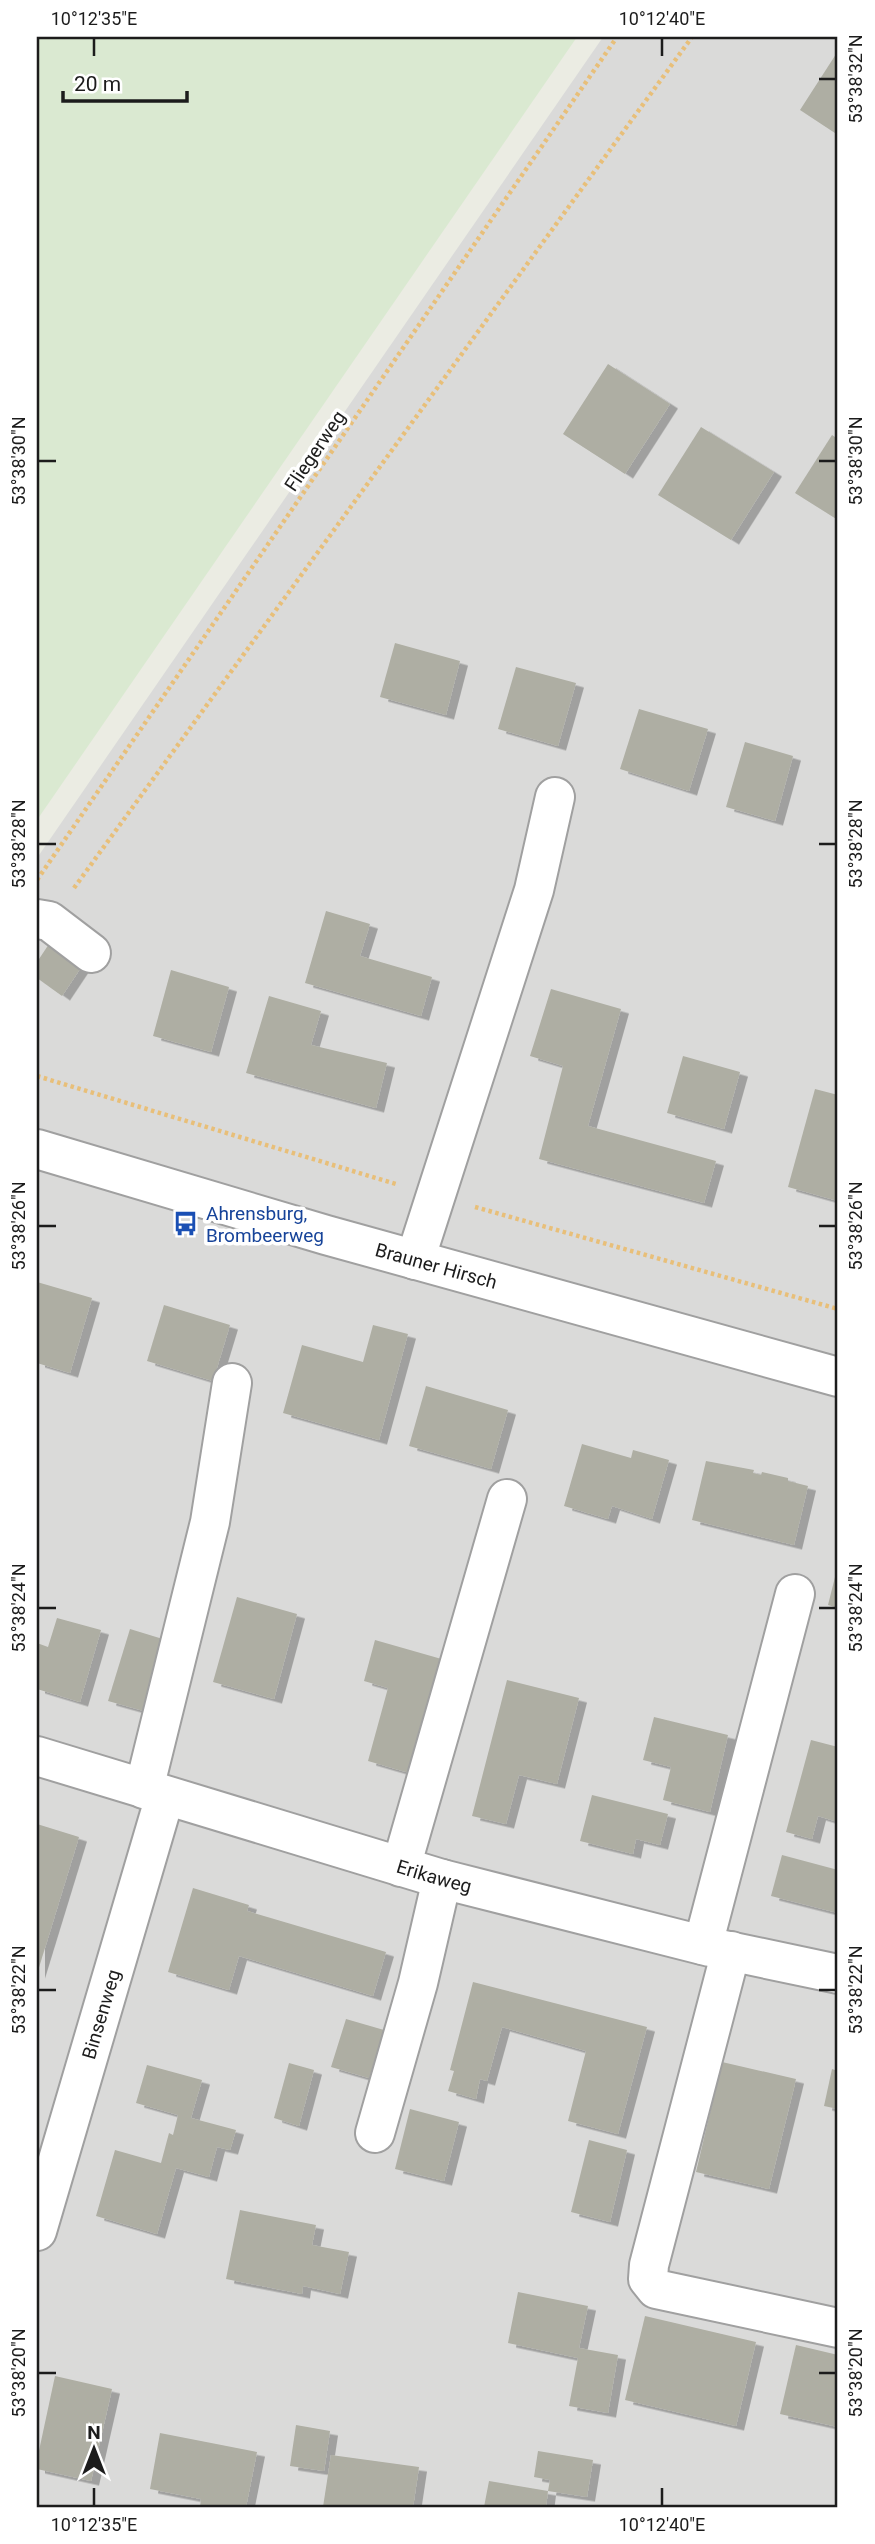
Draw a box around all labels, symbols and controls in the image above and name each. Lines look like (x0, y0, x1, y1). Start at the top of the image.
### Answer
text: 10°12'35"E (51, 8, 137, 29)
text: 10°12'40"E (619, 8, 705, 29)
text: 53°38'32"N (845, 34, 866, 124)
scale bar (63, 60, 187, 104)
text: 20 m (74, 72, 121, 96)
street label: Fliegerweg (280, 406, 350, 496)
text: 53°38'30"N (8, 416, 29, 506)
text: 53°38'30"N (845, 416, 866, 506)
text: 53°38'28"N (8, 799, 29, 889)
text: 53°38'28"N (845, 799, 866, 889)
text: 53°38'26"N (8, 1181, 29, 1271)
text: 53°38'26"N (845, 1181, 866, 1271)
place label: Ahrensburg, Brombeerweg (206, 1202, 324, 1247)
bus stop icon: Ahrensburg, Brombeerweg (172, 1210, 200, 1238)
street label: Brauner Hirsch (373, 1238, 500, 1293)
text: 53°38'24"N (8, 1563, 29, 1653)
text: 53°38'24"N (845, 1563, 866, 1653)
street label: Erikaweg (394, 1854, 474, 1898)
text: 53°38'22"N (8, 1945, 29, 2035)
text: 53°38'22"N (845, 1945, 866, 2035)
street label: Binsenweg (77, 1967, 125, 2062)
text: 53°38'20"N (8, 2328, 29, 2418)
text: 53°38'20"N (845, 2328, 866, 2418)
north arrow (60, 2414, 130, 2484)
text: N (87, 2421, 101, 2444)
text: 10°12'35"E (51, 2514, 137, 2535)
text: 10°12'40"E (619, 2514, 705, 2535)

